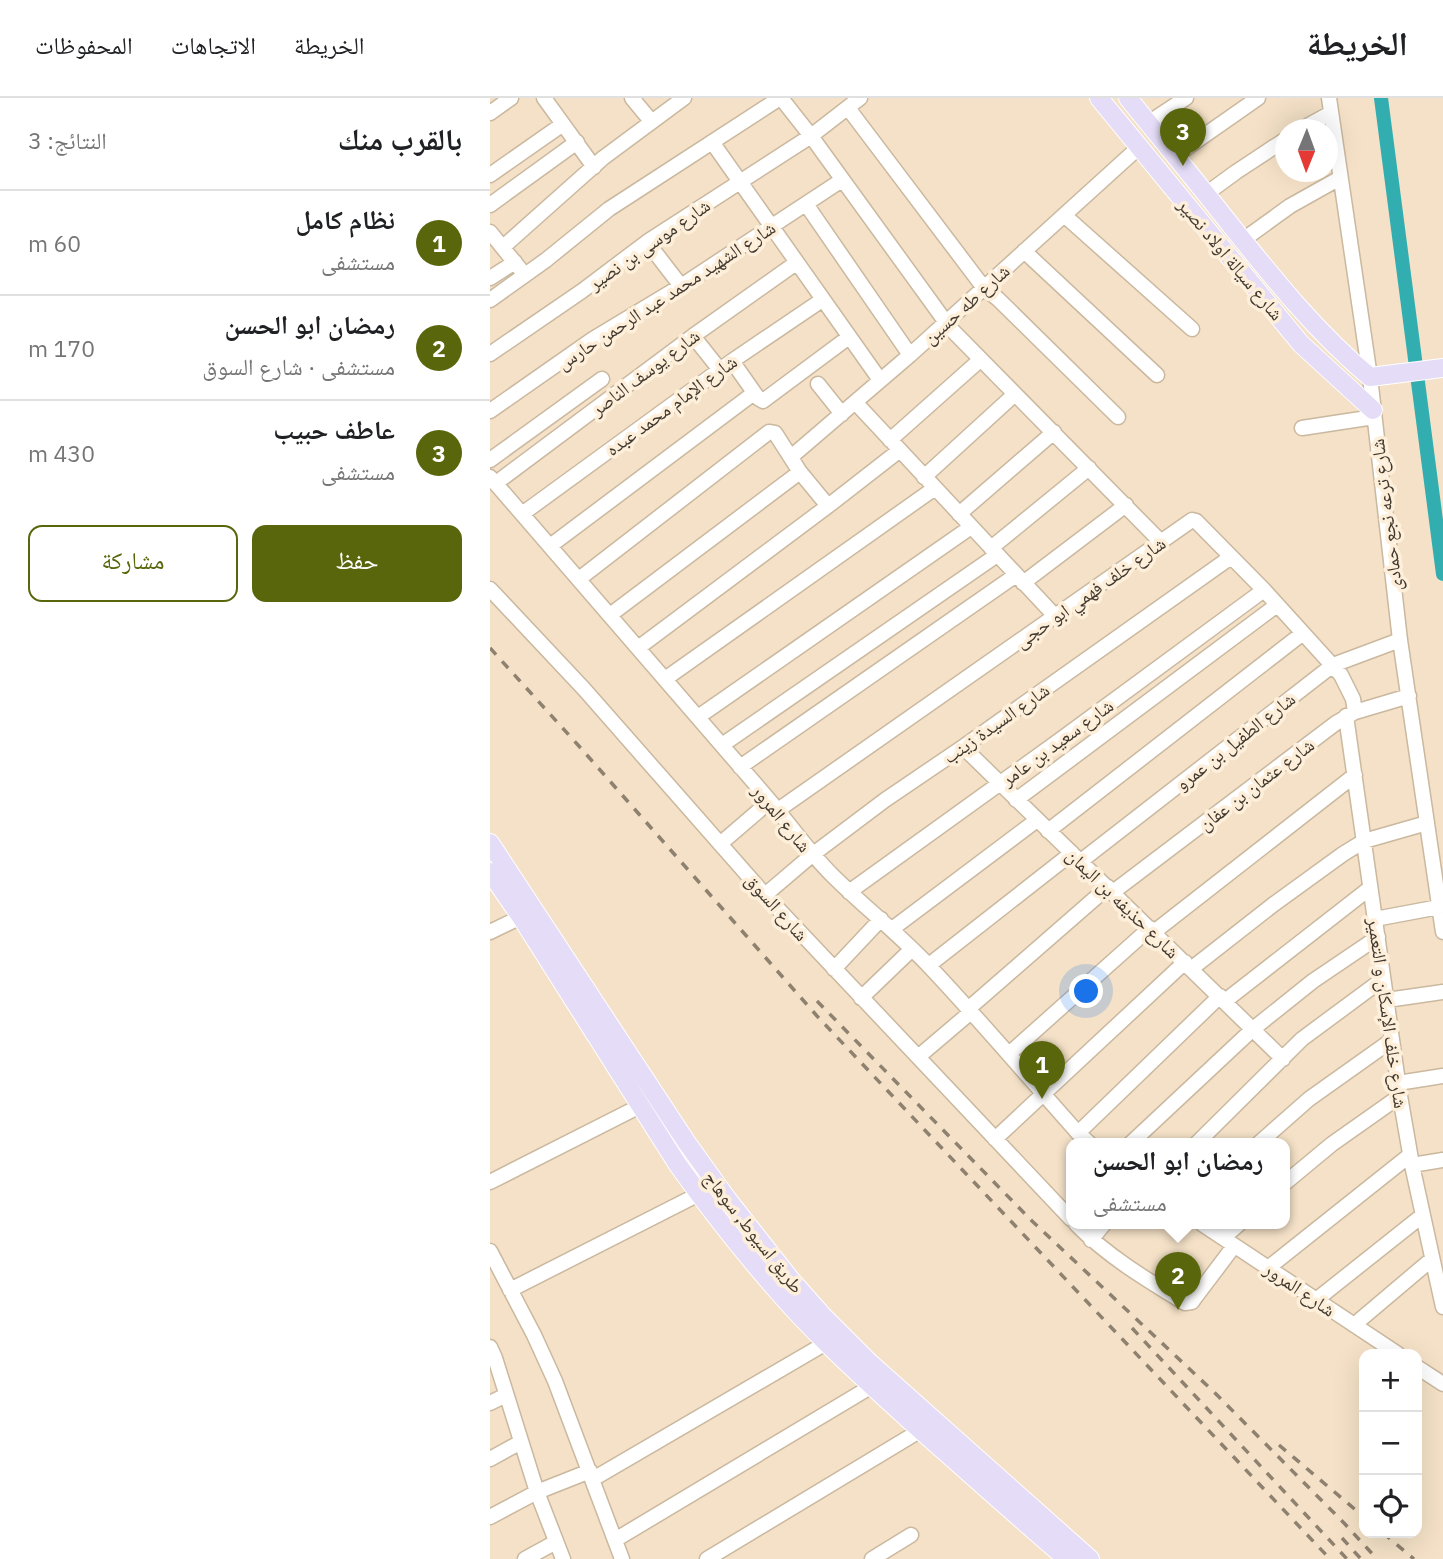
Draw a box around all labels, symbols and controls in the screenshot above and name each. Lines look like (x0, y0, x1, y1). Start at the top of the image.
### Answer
text: الخريطة (1307, 21, 1408, 64)
text: المحفوظات (35, 29, 133, 61)
text: الاتجاهات (171, 29, 256, 61)
text: الخريطة (294, 29, 365, 61)
pin: 3 (1160, 108, 1206, 166)
text: بالقرب منك (338, 119, 462, 158)
north arrow (1275, 119, 1338, 182)
text: النتائج: 3 (28, 125, 107, 155)
street label: شارع سيالة اولاد نصير (1172, 192, 1289, 325)
street label: شارع موسى بن نصير (583, 193, 715, 296)
text: نظام كامل (295, 202, 395, 236)
street label: شارع الشهيد محمد عبد الرحمن حارس (552, 215, 780, 375)
text: 60 m (28, 228, 81, 258)
text: 1 (432, 228, 446, 258)
text: مستشفى (321, 246, 395, 276)
street label: شارع طه حسين (918, 259, 1014, 349)
text: رمضان ابو الحسن (224, 307, 395, 341)
street label: شارع يوسف الناصر (585, 323, 704, 421)
text: 170 m (28, 333, 95, 363)
text: 2 (432, 333, 446, 363)
street label: شارع الإمام محمد عبده (601, 349, 743, 462)
text: مستشفى · شارع السوق (202, 351, 395, 381)
text: عاطف حبيب (273, 412, 395, 446)
street label: شارع ترعه نجع حمادى (1365, 437, 1408, 593)
text: 430 m (28, 438, 95, 468)
text: 3 (432, 438, 446, 468)
text: مستشفى (321, 456, 395, 486)
button: مشاركة (28, 525, 238, 602)
button: حفظ (252, 525, 462, 602)
street label: شارع خلف فهمي ابو حجى (1010, 531, 1172, 656)
street label: شارع السيدة زينب (938, 677, 1054, 769)
street label: شارع الطفيل بن عمرو (1170, 687, 1300, 795)
street label: شارع سعيد بن عامر (995, 693, 1118, 791)
street label: شارع عثمان بن عفان (1193, 733, 1319, 835)
street label: شارع المرور (747, 778, 817, 857)
street label: شارع حذيفه بن اليمان (1061, 843, 1185, 963)
street label: شارع السوق (740, 868, 814, 946)
street label: شارع خلف الإسكان و التعمير (1362, 915, 1413, 1110)
your location (1069, 974, 1103, 1008)
pin: 1 (1019, 1041, 1065, 1099)
popup (1066, 1138, 1290, 1229)
text: رمضان ابو الحسن (1093, 1143, 1263, 1177)
street label: طريق اسيوط, سوهاج (699, 1166, 809, 1298)
text: مستشفى (1093, 1187, 1167, 1217)
pin: 2 (1155, 1252, 1201, 1310)
street label: شارع المرور (1259, 1256, 1340, 1322)
map controls (1359, 1349, 1422, 1538)
button: + (1359, 1349, 1422, 1412)
button: − (1359, 1412, 1422, 1475)
button: locate (1359, 1475, 1422, 1538)

